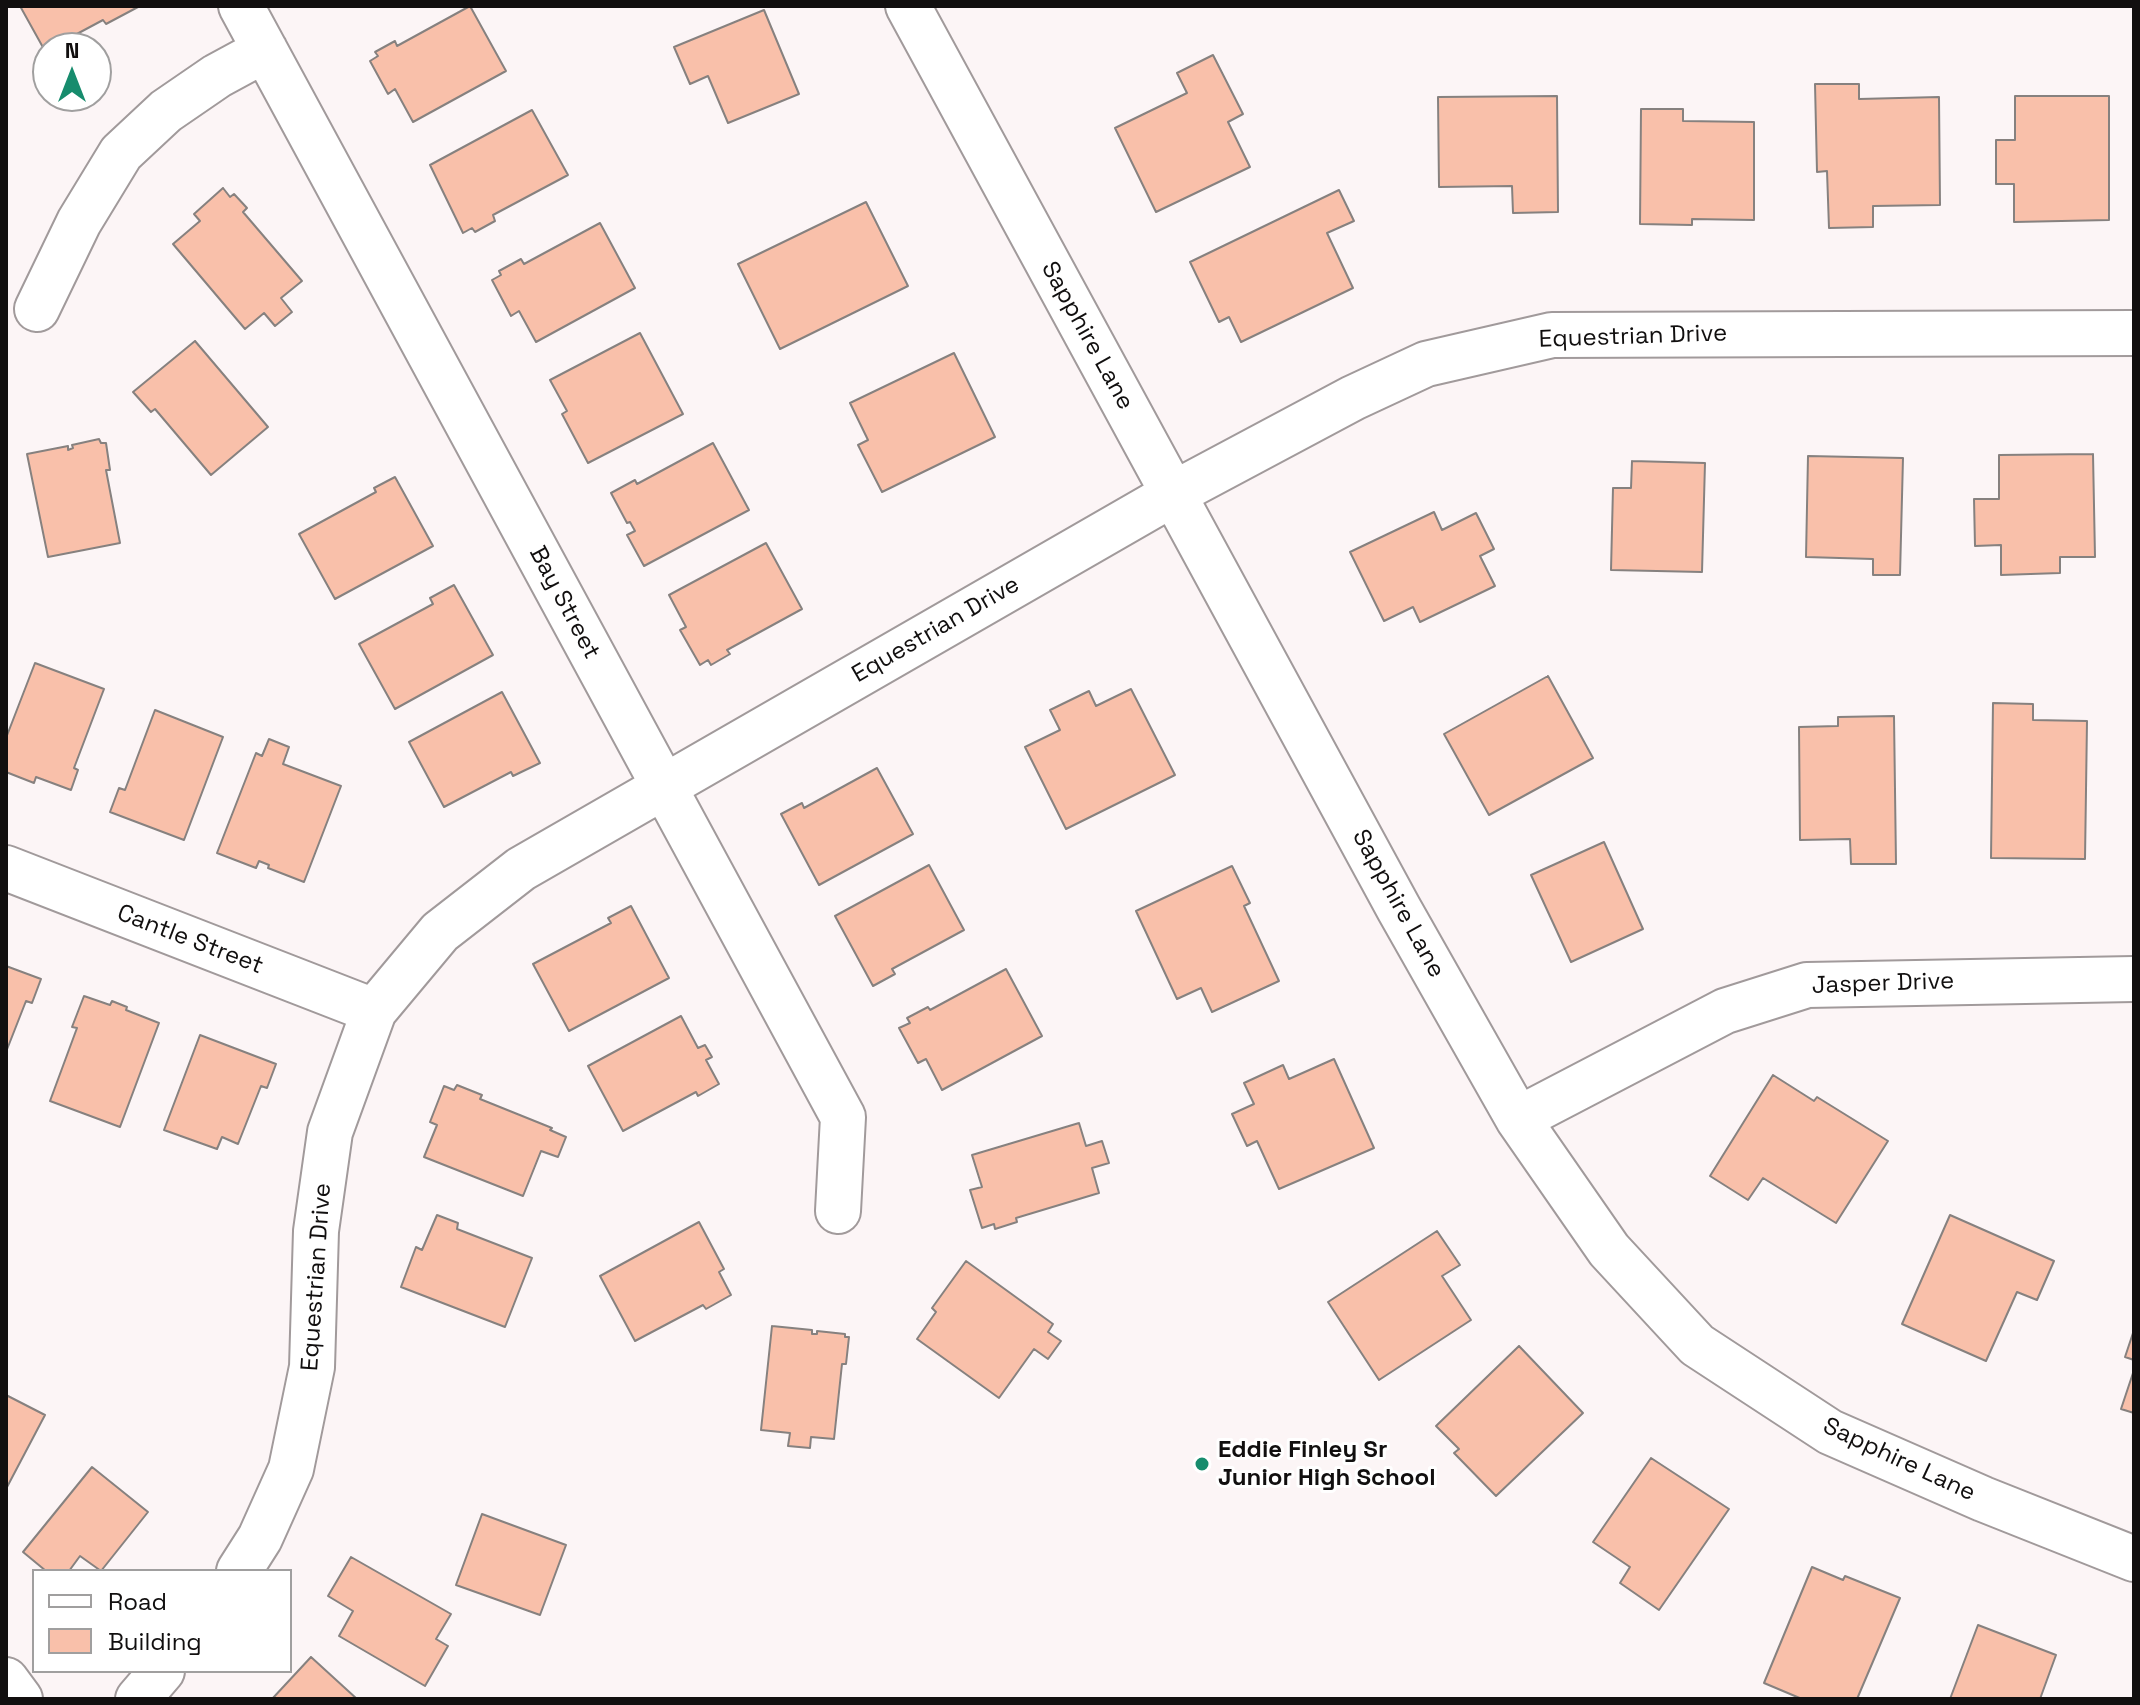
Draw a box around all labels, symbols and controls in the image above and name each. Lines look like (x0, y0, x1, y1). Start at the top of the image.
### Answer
north arrow (32, 32, 112, 112)
text: N (65, 36, 79, 64)
street label: Sapphire Lane (1034, 257, 1140, 415)
street label: Equestrian Drive (1538, 319, 1728, 355)
street label: Bay Street (522, 542, 606, 664)
street label: Equestrian Drive (847, 570, 1025, 690)
street label: Sapphire Lane (1345, 825, 1451, 983)
street label: Cantle Street (113, 899, 267, 981)
street label: Jasper Drive (1811, 967, 1955, 1001)
street label: Equestrian Drive (296, 1182, 338, 1372)
street label: Sapphire Lane (1818, 1412, 1980, 1508)
place label: Eddie Finley Sr Junior High School (1218, 1436, 1436, 1492)
marker: Eddie Finley Sr Junior High School (1193, 1455, 1211, 1473)
legend (32, 1569, 292, 1673)
text: Road (108, 1586, 167, 1617)
text: Building (108, 1626, 202, 1657)

